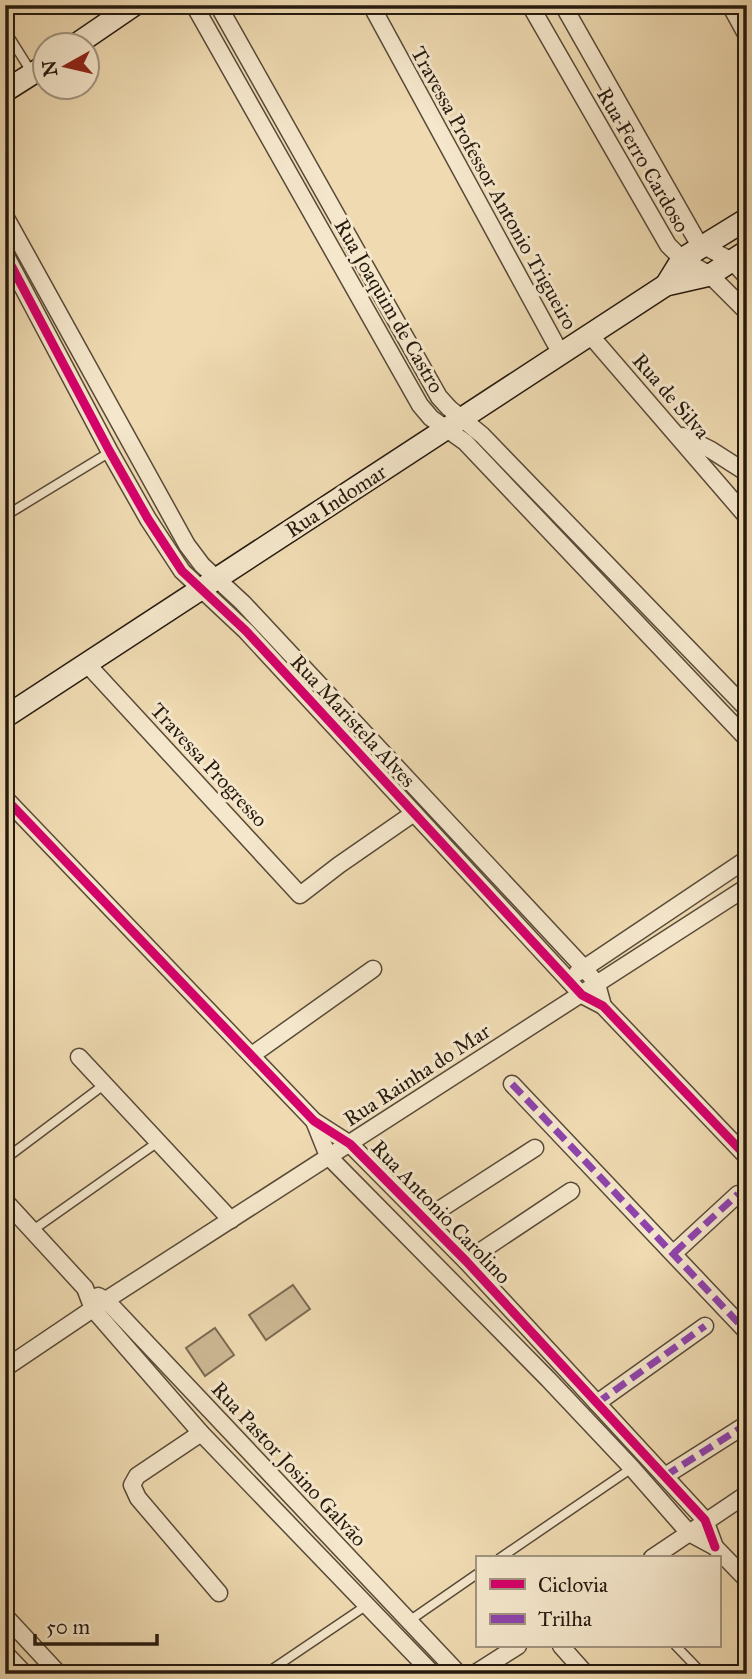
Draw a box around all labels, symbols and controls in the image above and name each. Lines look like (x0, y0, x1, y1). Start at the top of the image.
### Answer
north arrow (32, 32, 102, 102)
street label: Travessa Professor Antonio Trigueiro (405, 42, 583, 334)
text: N (37, 59, 62, 78)
street label: Rua Ferro Cardoso (591, 83, 695, 237)
street label: Rua Joaquim de Castro (329, 214, 450, 398)
street label: Rua de Silva (627, 348, 715, 444)
street label: Rua Indomar (281, 459, 391, 543)
street label: Rua Maristela Alves (285, 649, 421, 793)
street label: Travessa Progresso (145, 697, 273, 833)
street label: Rua Rainha do Mar (339, 1018, 495, 1132)
street label: Rua Antonio Carolino (366, 1135, 517, 1290)
street label: Rua Pastor Josino Galvão (206, 1376, 372, 1552)
legend (476, 1556, 720, 1648)
text: Ciclovia (538, 1572, 608, 1598)
scale bar (35, 1602, 158, 1646)
text: Trilha (538, 1606, 592, 1632)
text: 50 m (46, 1614, 91, 1640)

